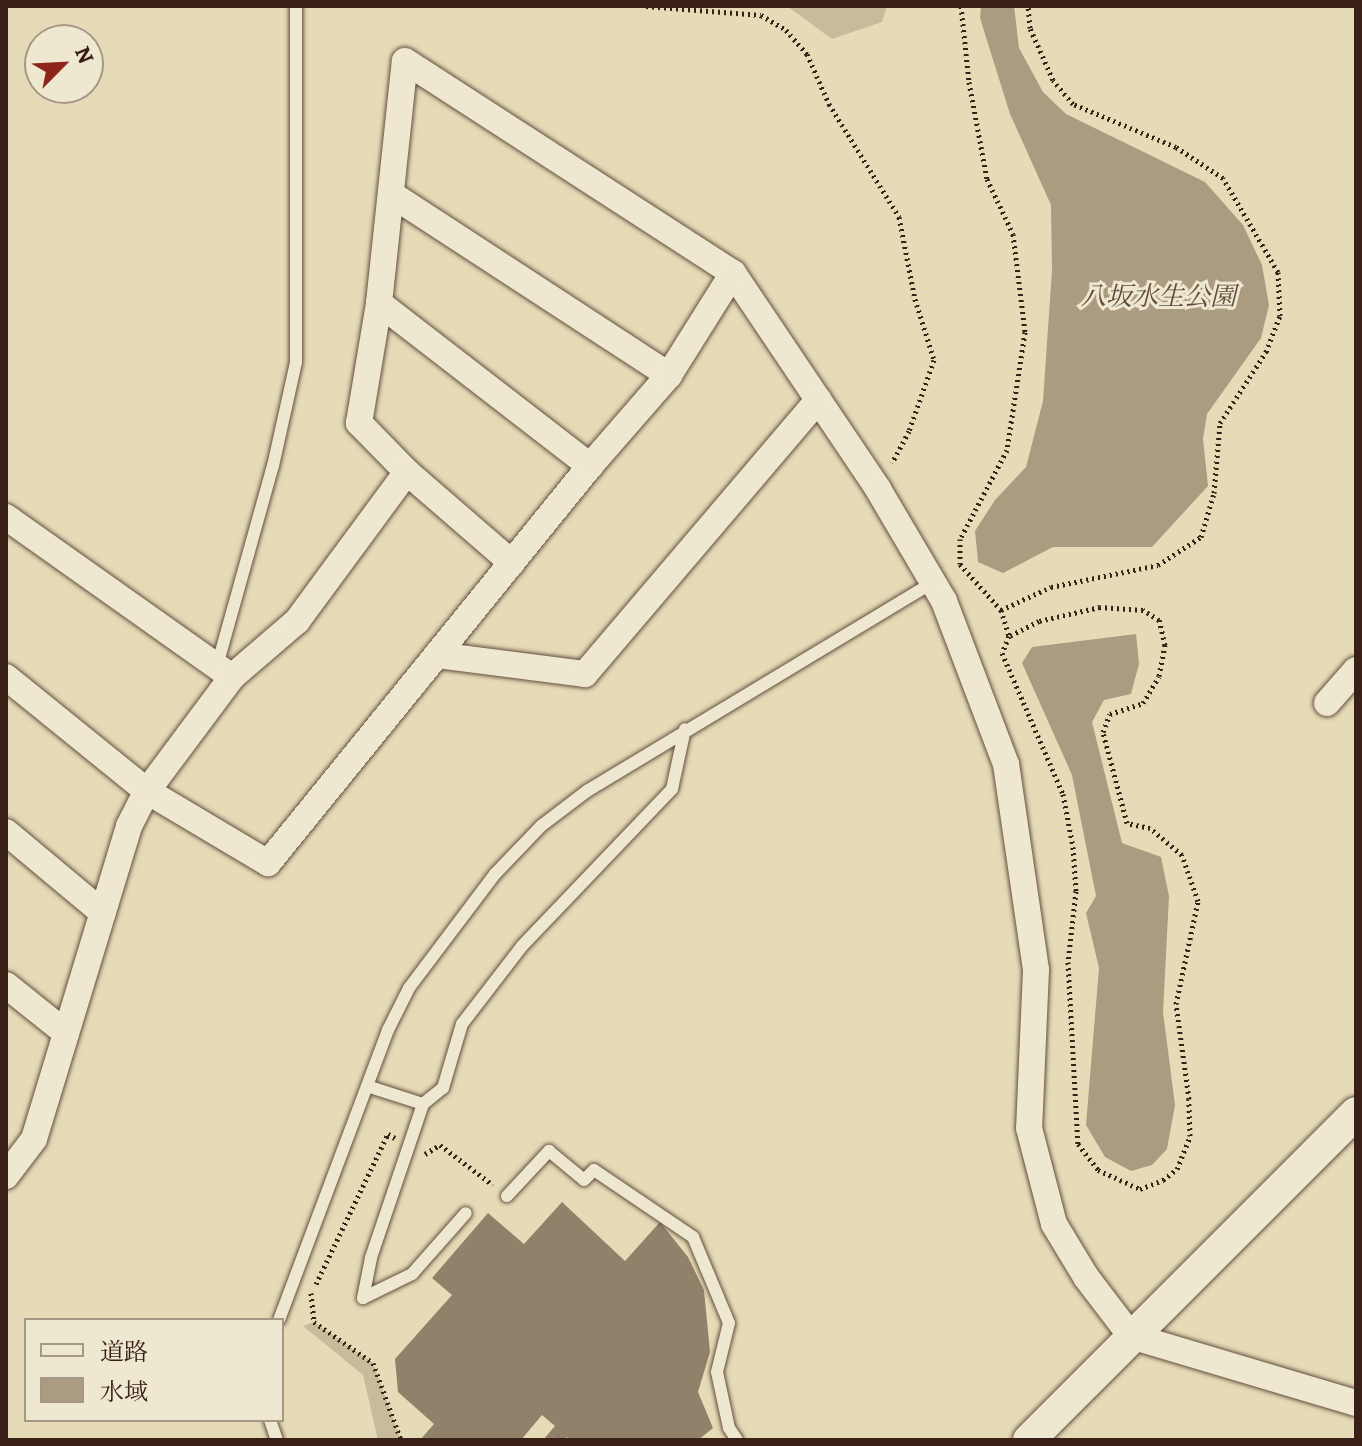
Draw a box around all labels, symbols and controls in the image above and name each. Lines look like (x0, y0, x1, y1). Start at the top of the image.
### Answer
north arrow (24, 24, 104, 104)
text: N (67, 42, 101, 68)
water label: 八坂水生公園 (1080, 281, 1236, 313)
legend (24, 1318, 284, 1422)
text: 道路 (100, 1336, 148, 1368)
text: 水域 (100, 1376, 148, 1408)

